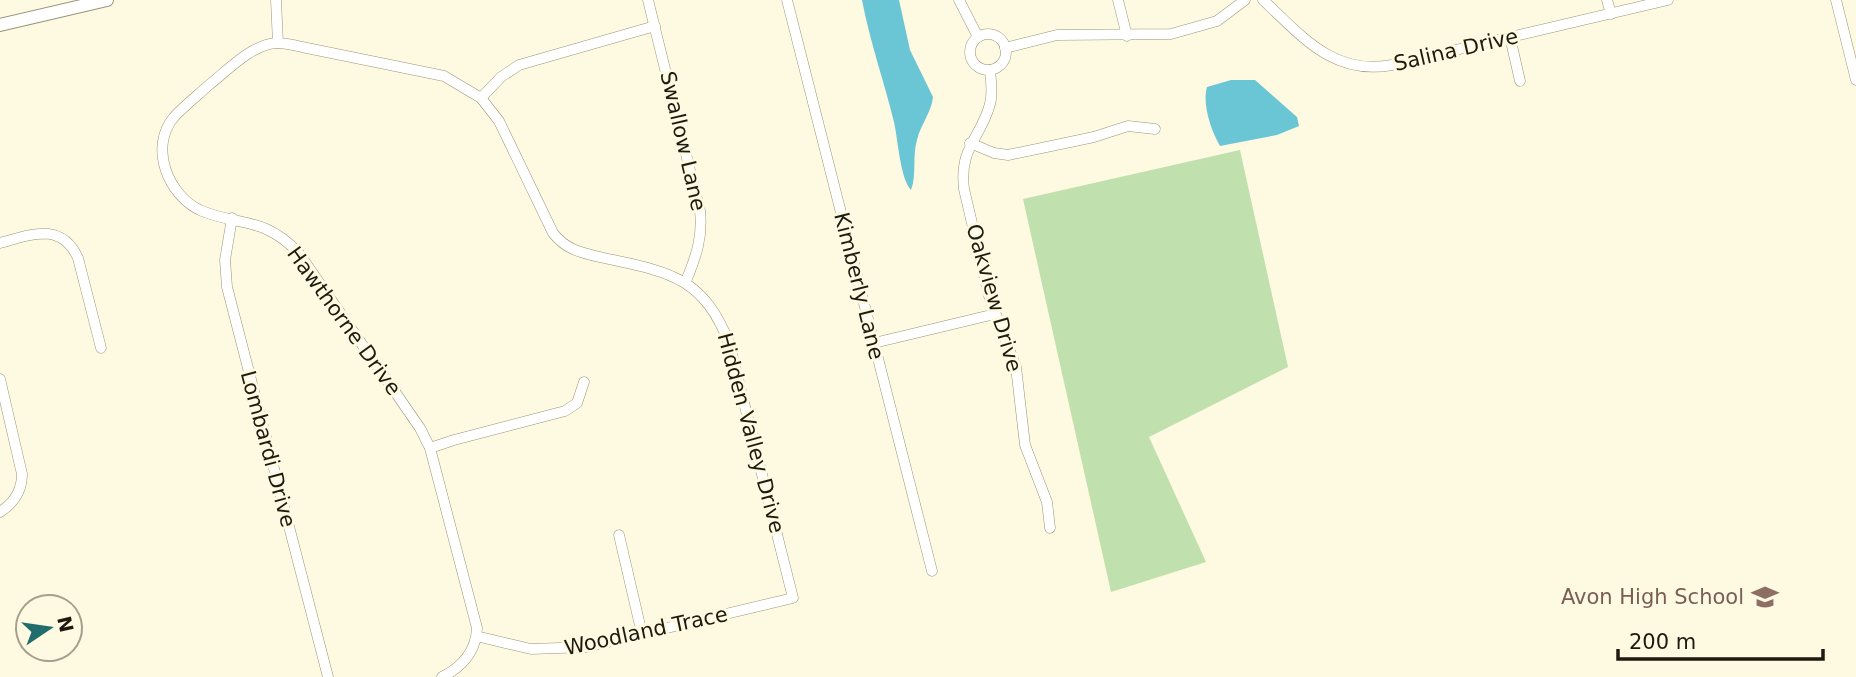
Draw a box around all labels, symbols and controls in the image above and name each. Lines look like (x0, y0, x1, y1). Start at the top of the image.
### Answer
street label: Salina Drive (1392, 24, 1520, 76)
street label: Swallow Lane (655, 69, 711, 213)
street label: Kimberly Lane (829, 210, 889, 362)
street label: Oakview Drive (961, 221, 1027, 375)
street label: Hawthorne Drive (282, 242, 406, 400)
street label: Hidden Valley Drive (713, 330, 789, 536)
street label: Lombardi Drive (236, 368, 300, 530)
school or university icon: Avon High School (1750, 582, 1780, 612)
place label: Avon High School (1561, 585, 1744, 609)
north arrow (14, 593, 84, 663)
street label: Woodland Trace (562, 602, 730, 660)
text: N (53, 614, 78, 634)
scale bar (1618, 618, 1823, 662)
text: 200 m (1629, 630, 1696, 654)

